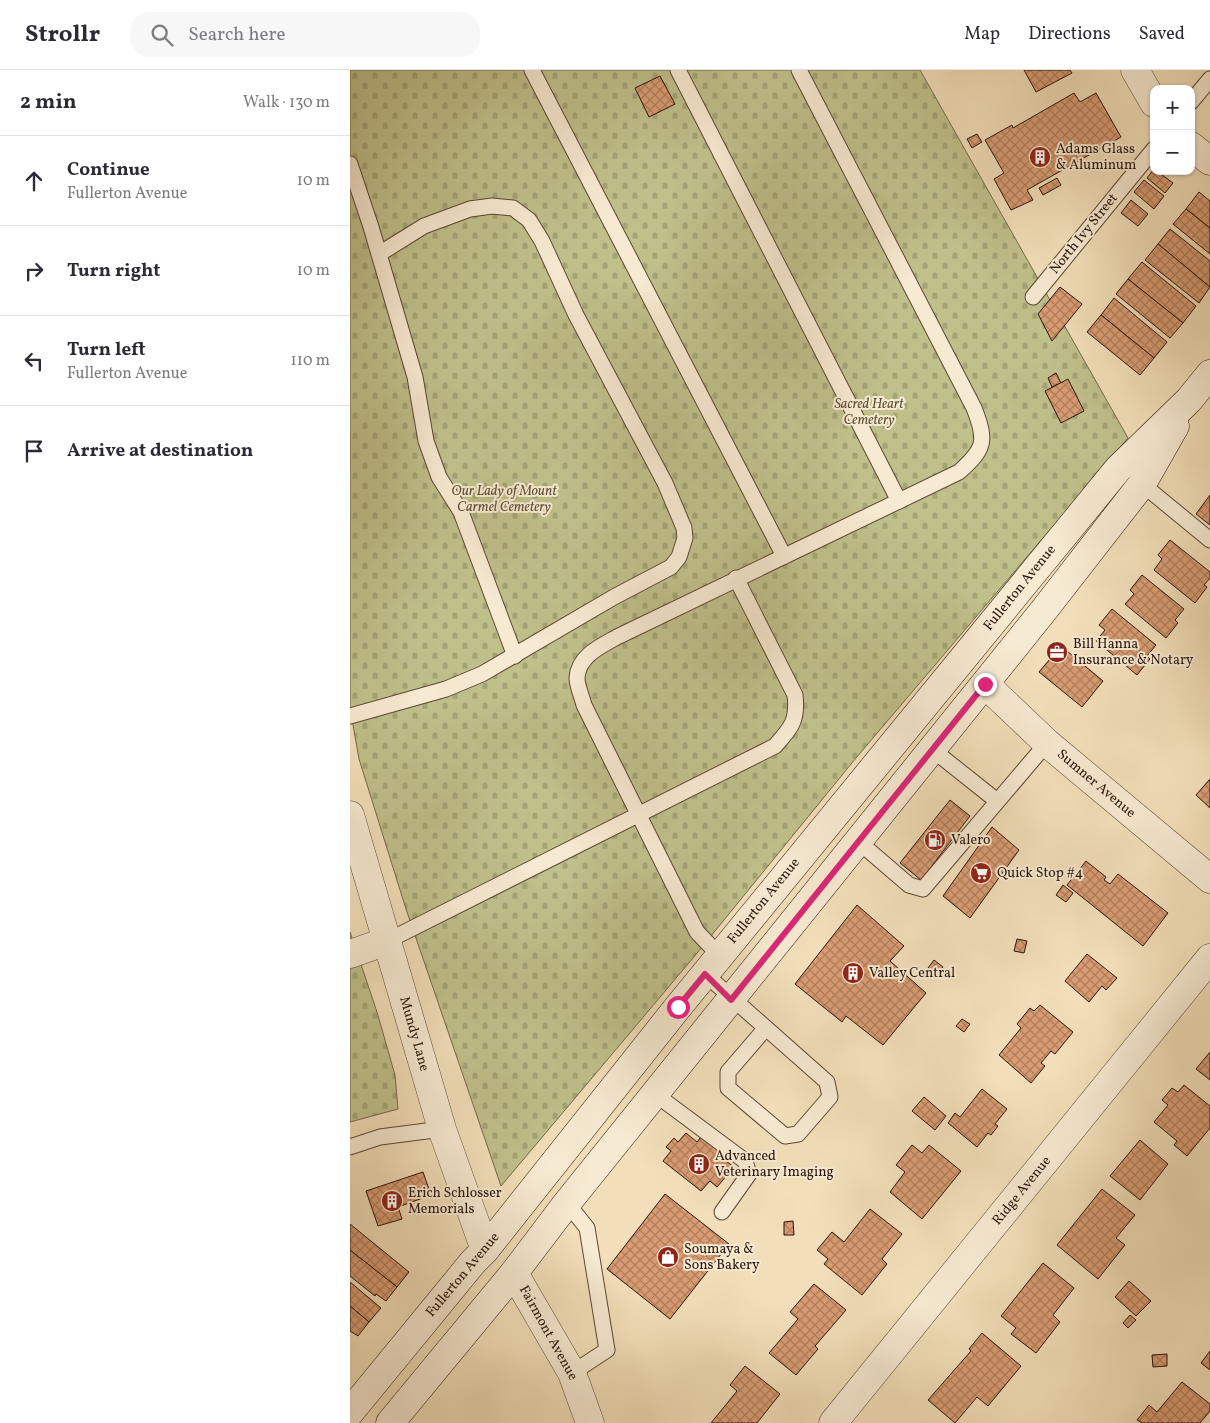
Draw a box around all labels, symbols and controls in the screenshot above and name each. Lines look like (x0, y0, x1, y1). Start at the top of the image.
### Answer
search box (130, 12, 480, 57)
text: Strollr (25, 18, 100, 52)
icon: search (148, 21, 176, 49)
text: Search here (188, 22, 286, 48)
text: Map (964, 22, 1000, 47)
text: Directions (1028, 22, 1111, 47)
text: Saved (1139, 22, 1185, 47)
map controls (1150, 85, 1195, 175)
button: + (1150, 85, 1195, 130)
text: 2 min (20, 88, 77, 117)
text: Walk · 130 m (243, 92, 330, 114)
button: − (1150, 130, 1195, 175)
place label: Adams Glass & Aluminum (1056, 140, 1136, 175)
building icon: Adams Glass & Aluminum (1028, 145, 1052, 169)
text: Continue (67, 157, 150, 183)
icon: ahead (20, 167, 48, 195)
text: 10 m (297, 170, 330, 192)
text: Fullerton Avenue (67, 183, 187, 205)
street label: North Ivy Street (1046, 190, 1123, 278)
icon: right (20, 257, 48, 285)
text: Turn right (67, 258, 160, 284)
text: 10 m (297, 260, 330, 282)
text: Turn left (67, 337, 146, 363)
icon: left (20, 347, 48, 375)
text: 110 m (291, 350, 330, 372)
text: Fullerton Avenue (67, 363, 187, 385)
park label: Sacred Heart Cemetery (834, 395, 904, 430)
icon: arrive (20, 437, 48, 465)
text: Arrive at destination (67, 438, 253, 464)
park label: Our Lady of Mount Carmel Cemetery (451, 482, 557, 517)
street label: Fullerton Avenue (979, 541, 1061, 635)
place label: Bill Hanna Insurance & Notary (1073, 635, 1194, 670)
office icon: Bill Hanna Insurance & Notary (1045, 640, 1069, 664)
route end (974, 673, 997, 696)
street label: Sumner Avenue (1053, 745, 1140, 823)
fuel station icon: Valero (923, 828, 947, 852)
place label: Valero (951, 831, 990, 850)
street label: Fullerton Avenue (723, 854, 805, 948)
supermarket icon: Quick Stop #4 (969, 861, 993, 885)
place label: Quick Stop #4 (997, 864, 1083, 883)
building icon: Valley Central (841, 961, 865, 985)
place label: Valley Central (869, 964, 955, 983)
street label: Mundy Lane (394, 995, 434, 1074)
route start (667, 996, 690, 1019)
place label: Advanced Veterinary Imaging (715, 1147, 834, 1182)
building icon: Advanced Veterinary Imaging (687, 1152, 711, 1176)
street label: Ridge Avenue (988, 1152, 1056, 1230)
place label: Erich Schlosser Memorials (408, 1184, 502, 1219)
building icon: Erich Schlosser Memorials (380, 1189, 404, 1213)
street label: Fullerton Avenue (422, 1228, 504, 1321)
place label: Soumaya & Sons Bakery (684, 1240, 760, 1275)
shop icon: Soumaya & Sons Bakery (656, 1245, 680, 1269)
street label: Fairmont Avenue (514, 1282, 582, 1384)

